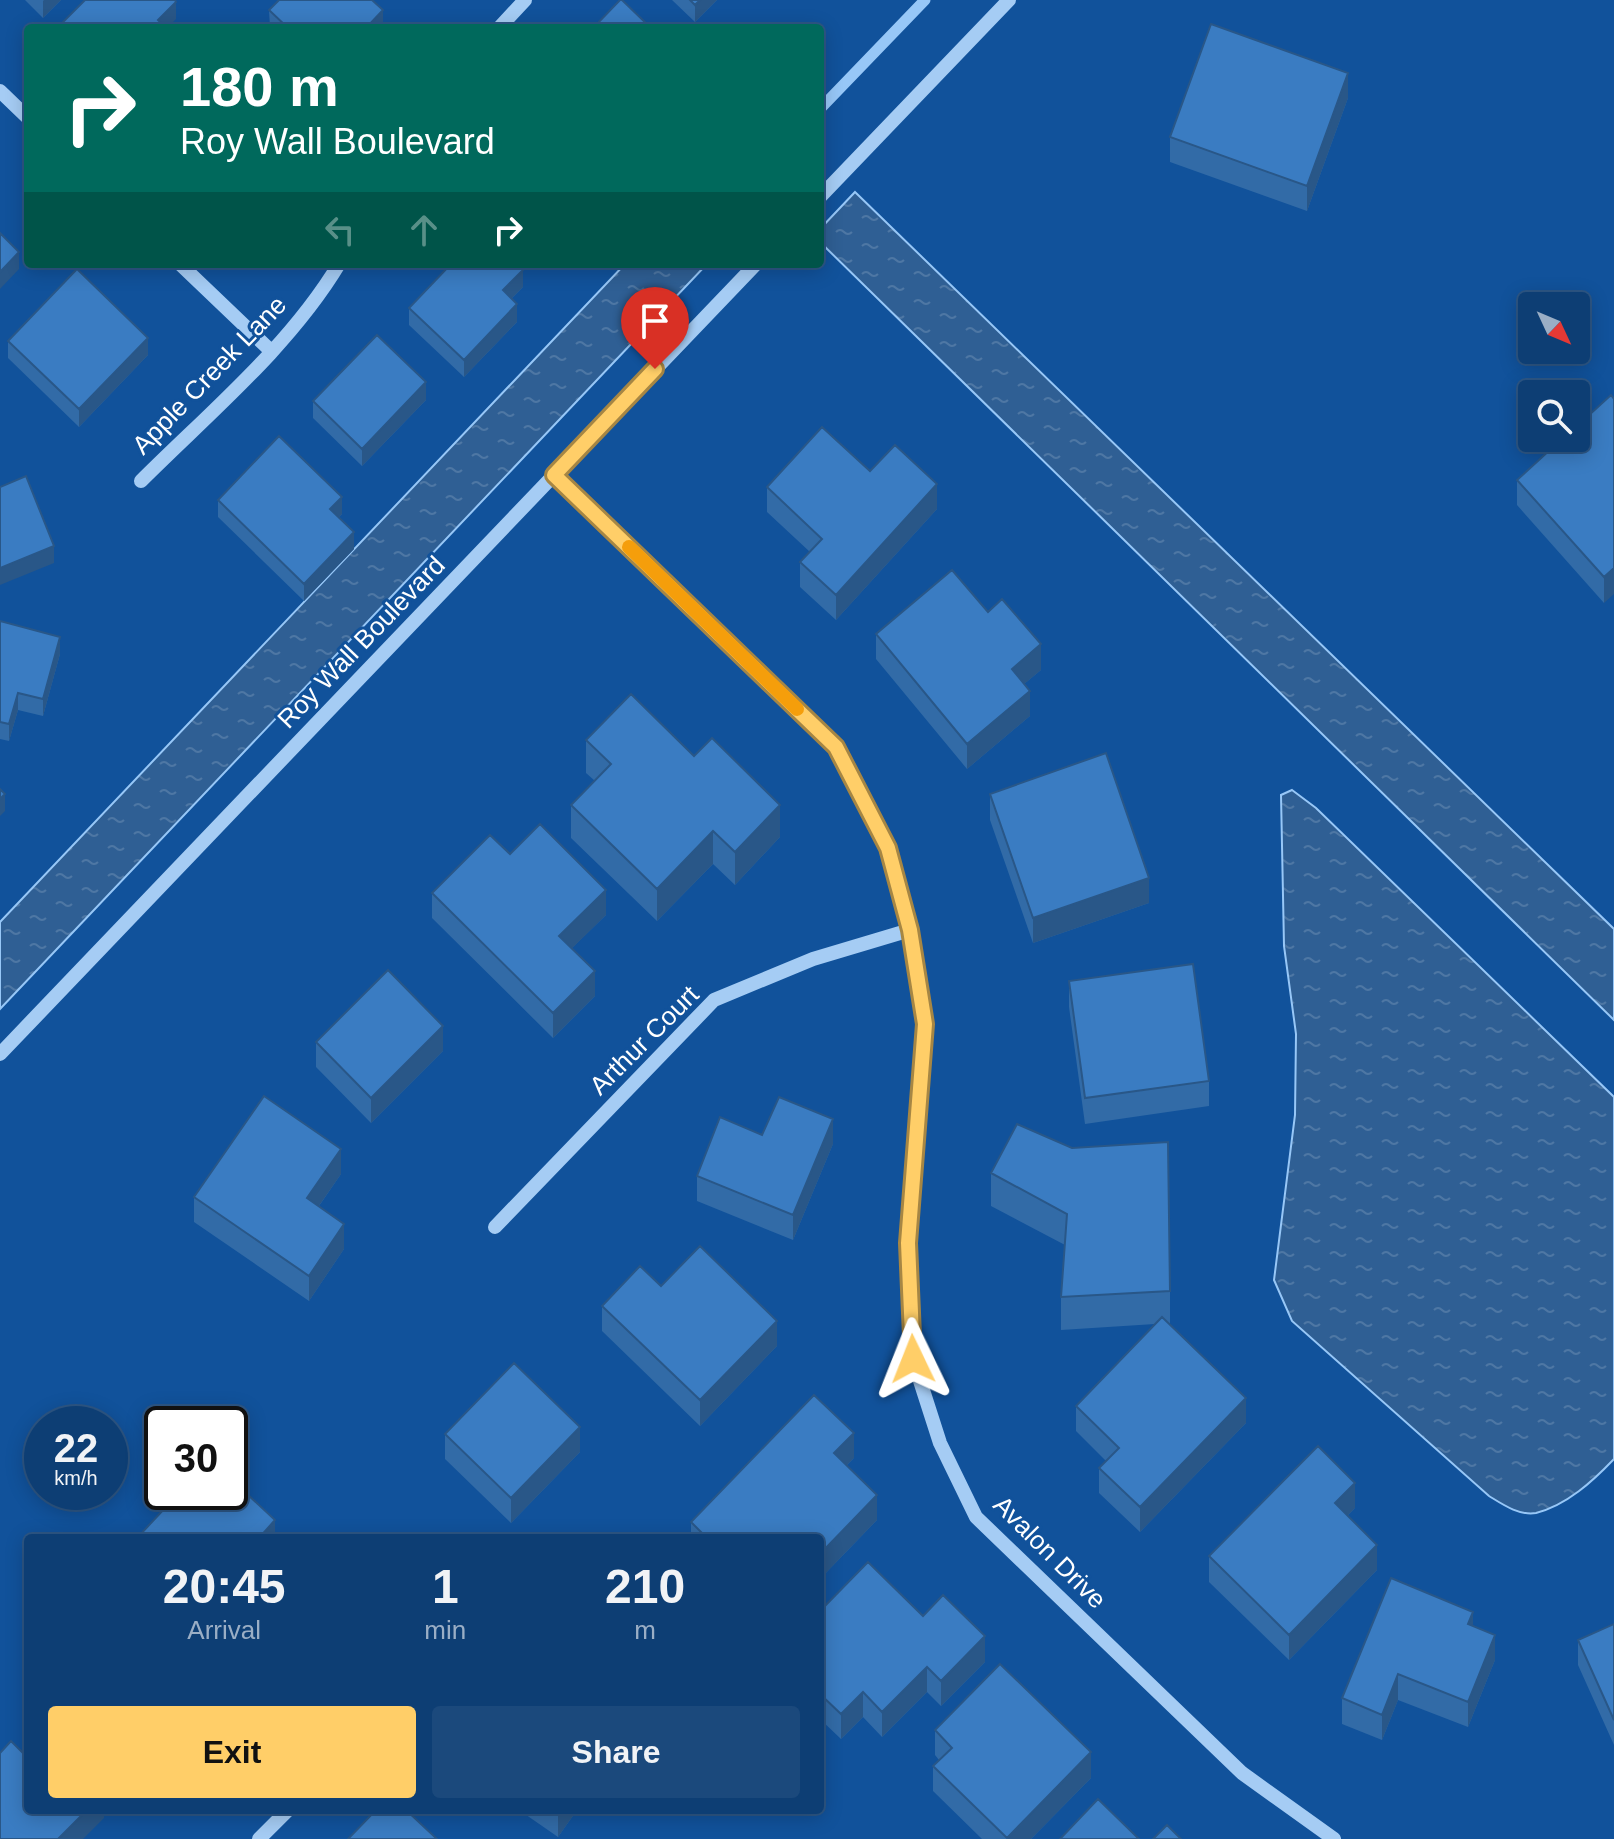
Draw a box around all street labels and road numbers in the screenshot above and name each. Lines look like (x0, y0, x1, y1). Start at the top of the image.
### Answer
street label: Apple Creek Lane (126, 290, 292, 460)
street label: Roy Wall Boulevard (271, 550, 451, 734)
street label: Arthur Court (583, 979, 705, 1101)
street label: Avalon Drive (987, 1489, 1113, 1615)

